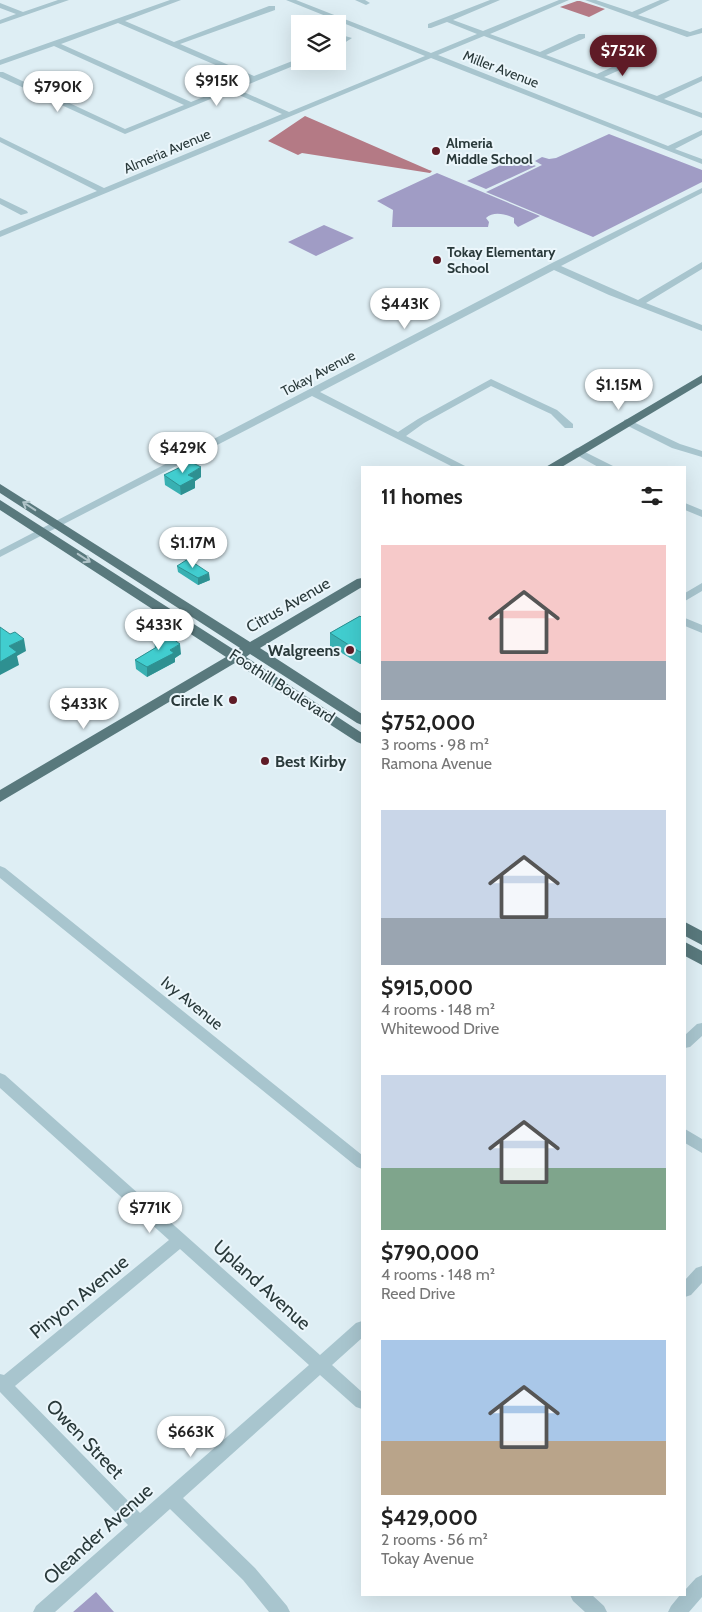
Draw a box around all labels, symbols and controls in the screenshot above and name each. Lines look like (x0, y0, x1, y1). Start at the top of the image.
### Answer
map controls (291, 15, 346, 70)
button: layers (291, 15, 346, 70)
pin: $752K (588, 34, 658, 77)
text: $752K (601, 41, 645, 60)
street label: Miller Avenue (460, 46, 542, 92)
pin: $915K (182, 64, 252, 107)
pin: $790K (23, 70, 93, 113)
text: $915K (196, 71, 238, 90)
text: $790K (34, 77, 82, 96)
street label: Almeria Avenue (121, 125, 213, 177)
place label: Almeria Middle School (446, 134, 533, 168)
marker: Almeria Middle School (430, 145, 442, 157)
place label: Tokay Elementary School (447, 243, 556, 277)
marker: Tokay Elementary School (431, 254, 443, 266)
pin: $443K (370, 288, 440, 330)
text: $443K (381, 294, 429, 313)
street label: Tokay Avenue (278, 346, 358, 400)
pin: $1.15M (578, 368, 660, 411)
text: $1.15M (596, 375, 642, 394)
pin: $429K (148, 432, 218, 474)
text: $429K (160, 438, 206, 457)
icon: filters (638, 482, 666, 510)
text: 11 homes (381, 484, 463, 509)
one-way arrow (22, 501, 36, 511)
pin: $1.17M (152, 526, 234, 569)
text: $1.17M (170, 533, 216, 552)
one-way arrow (77, 554, 91, 564)
street label: Citrus Avenue (243, 573, 333, 637)
icon: home (479, 577, 569, 667)
pin: $433K (124, 608, 194, 651)
text: $433K (136, 615, 182, 634)
place label: Walgreens (268, 641, 340, 660)
marker: Walgreens (344, 644, 356, 656)
street label: Foothill Boulevard (226, 645, 338, 727)
pin: $433K (49, 688, 119, 730)
place label: Circle K (171, 691, 223, 710)
text: $433K (61, 694, 107, 713)
marker: Circle K (227, 694, 239, 706)
text: $752,000 (381, 710, 475, 735)
text: 3 rooms · 98 m² (381, 735, 489, 754)
place label: Best Kirby (275, 752, 347, 771)
text: Ramona Avenue (381, 754, 492, 773)
marker: Best Kirby (259, 755, 271, 767)
icon: home (479, 842, 569, 932)
street label: Ivy Avenue (157, 972, 227, 1034)
text: $915,000 (381, 975, 473, 1000)
text: 4 rooms · 148 m² (381, 1000, 495, 1019)
text: Whitewood Drive (381, 1019, 499, 1038)
icon: home (479, 1107, 569, 1197)
pin: $771K (115, 1192, 185, 1234)
text: $771K (129, 1198, 171, 1217)
street label: Upland Avenue (208, 1235, 316, 1335)
text: $790,000 (381, 1240, 479, 1265)
street label: Pinyon Avenue (25, 1250, 133, 1344)
text: 4 rooms · 148 m² (381, 1265, 495, 1284)
text: Reed Drive (381, 1284, 455, 1303)
icon: home (479, 1372, 569, 1462)
street label: Owen Street (41, 1394, 129, 1484)
pin: $663K (156, 1416, 226, 1458)
text: $663K (168, 1422, 214, 1441)
street label: Oleander Avenue (39, 1479, 158, 1589)
text: $429,000 (381, 1505, 478, 1530)
text: 2 rooms · 56 m² (381, 1530, 488, 1549)
text: Tokay Avenue (381, 1549, 474, 1568)

